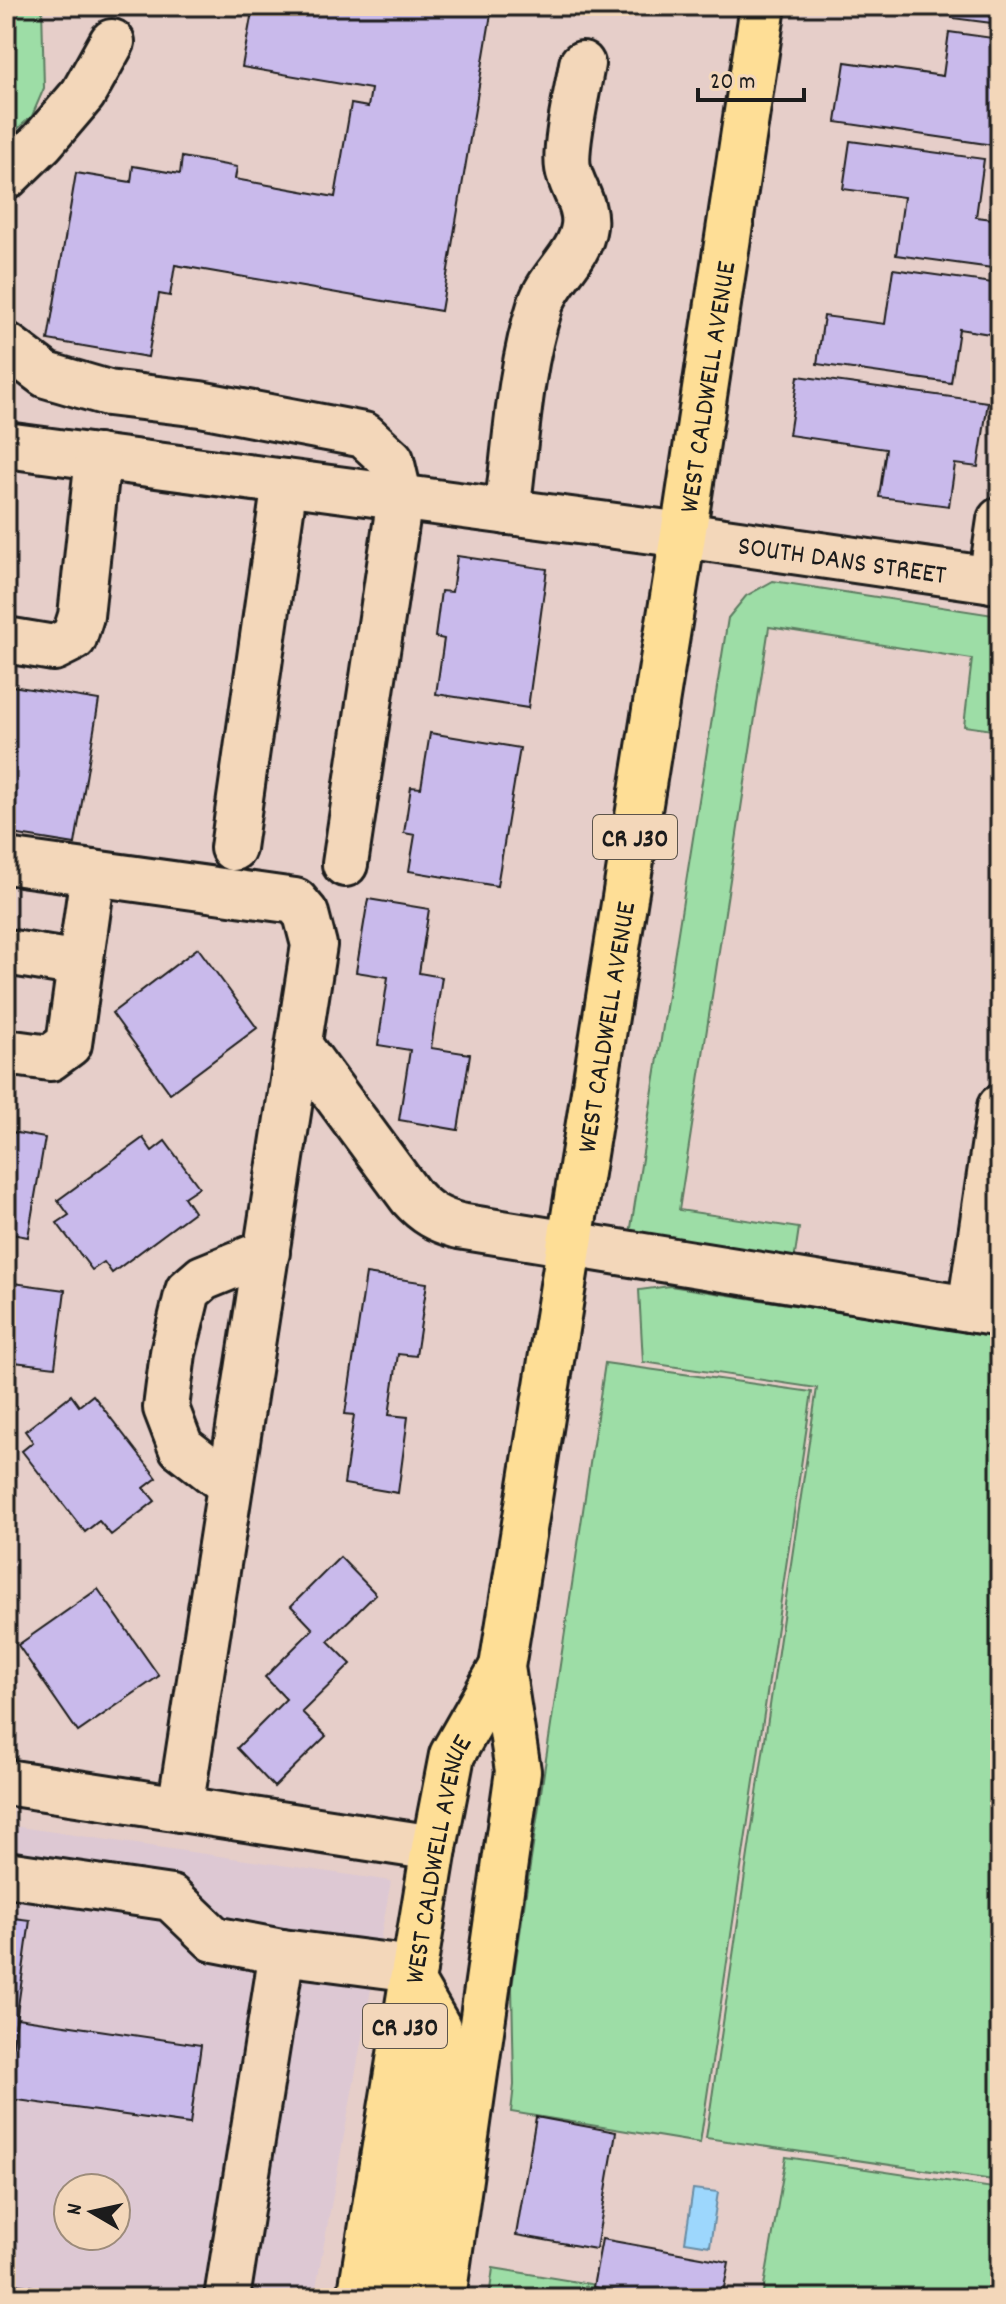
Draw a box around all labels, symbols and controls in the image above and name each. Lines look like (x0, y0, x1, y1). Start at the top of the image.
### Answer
scale bar (698, 52, 804, 102)
text: 20 m (710, 66, 756, 100)
street label: WEST CALDWELL AVENUE (672, 259, 749, 516)
street label: SOUTH DANS STREET (735, 528, 949, 598)
road number: CR J30 (593, 815, 677, 859)
street label: WEST CALDWELL AVENUE (570, 899, 649, 1156)
street label: WEST CALDWELL AVENUE (397, 1728, 485, 1987)
road number: CR J30 (363, 2004, 447, 2048)
north arrow (52, 2172, 132, 2252)
text: N (60, 2202, 92, 2217)

